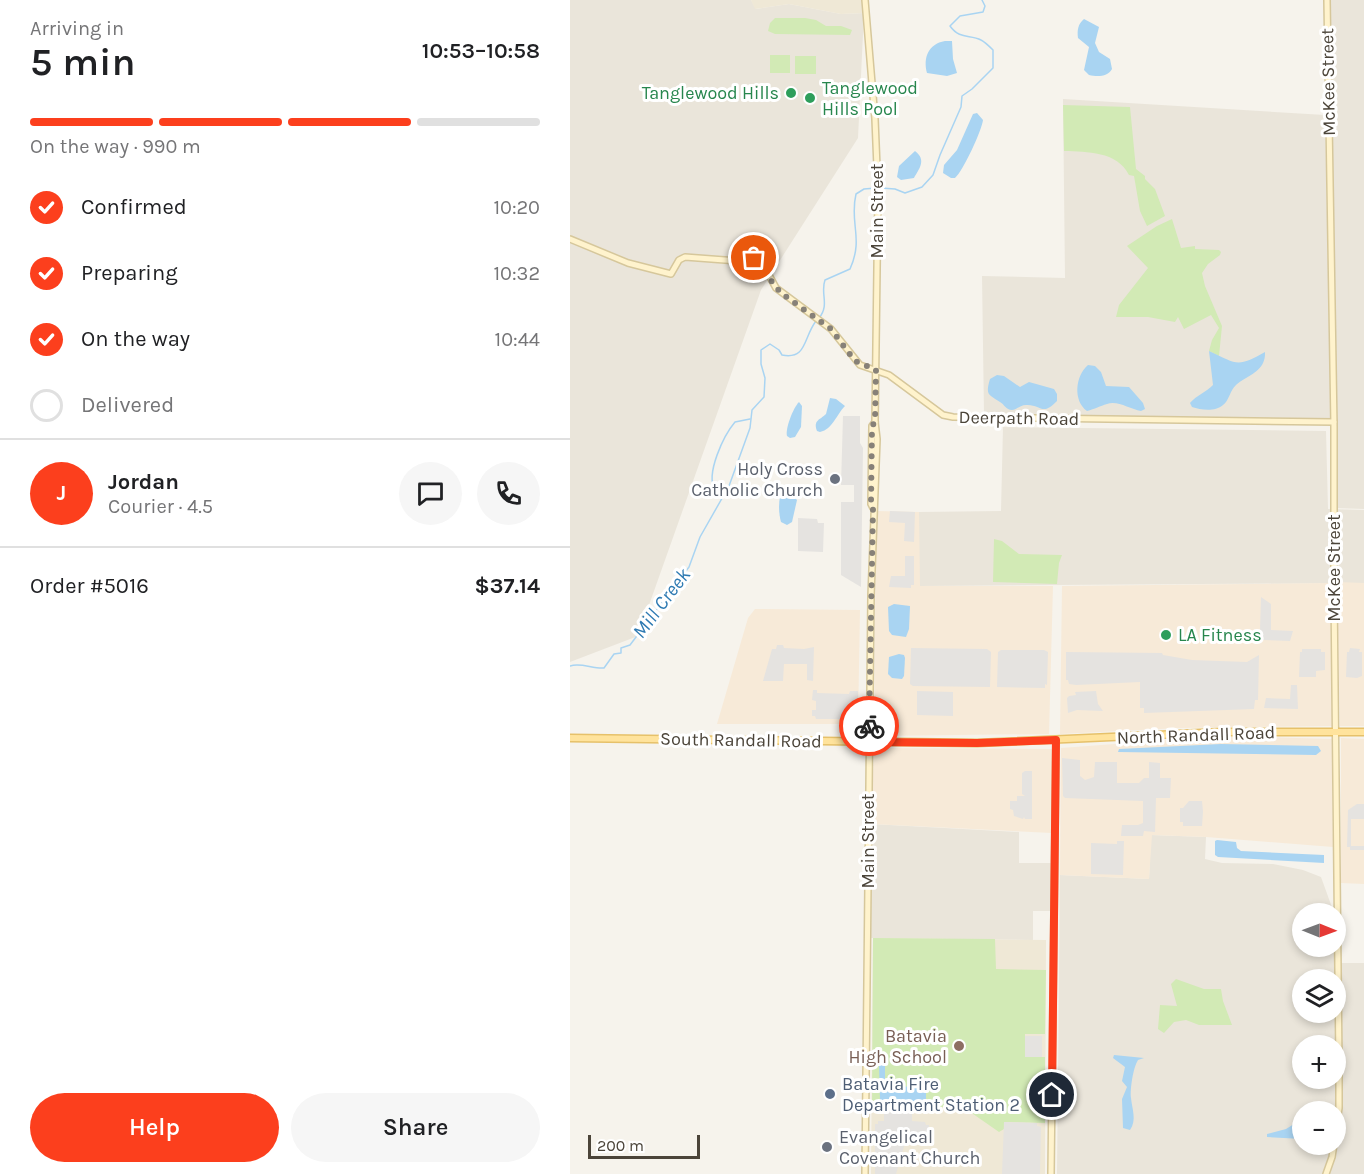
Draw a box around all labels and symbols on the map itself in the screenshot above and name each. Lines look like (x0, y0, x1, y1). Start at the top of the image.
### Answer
street label: McKee Street (1316, 28, 1340, 136)
place label: Tanglewood Hills Pool (822, 77, 918, 120)
place label: Tanglewood Hills (642, 82, 779, 104)
marker: Tanglewood Hills (784, 86, 798, 100)
marker: Tanglewood Hills Pool (803, 91, 817, 105)
street label: Main Street (866, 163, 888, 259)
pin (728, 232, 779, 283)
street label: Deerpath Road (958, 406, 1080, 430)
place label: Holy Cross Catholic Church (691, 458, 823, 501)
marker: Holy Cross Catholic Church (828, 472, 842, 486)
street label: McKee Street (1323, 514, 1345, 622)
water label: Mill Creek (628, 563, 696, 643)
place label: LA Fitness (1178, 624, 1262, 646)
marker: LA Fitness (1159, 628, 1173, 642)
courier (839, 696, 899, 756)
street label: North Randall Road (1116, 721, 1276, 749)
street label: South Randall Road (660, 728, 822, 752)
street label: Main Street (857, 793, 879, 889)
north arrow (1292, 903, 1346, 957)
place label: Batavia High School (849, 1025, 947, 1068)
marker: Batavia High School (952, 1039, 966, 1053)
pin (1026, 1069, 1077, 1120)
place label: Batavia Fire Department Station 2 (842, 1073, 1020, 1116)
marker: Batavia Fire Department Station 2 (823, 1087, 837, 1101)
place label: Evangelical Covenant Church (839, 1126, 980, 1169)
scale bar (588, 1132, 700, 1160)
marker: Evangelical Covenant Church (820, 1140, 834, 1154)

